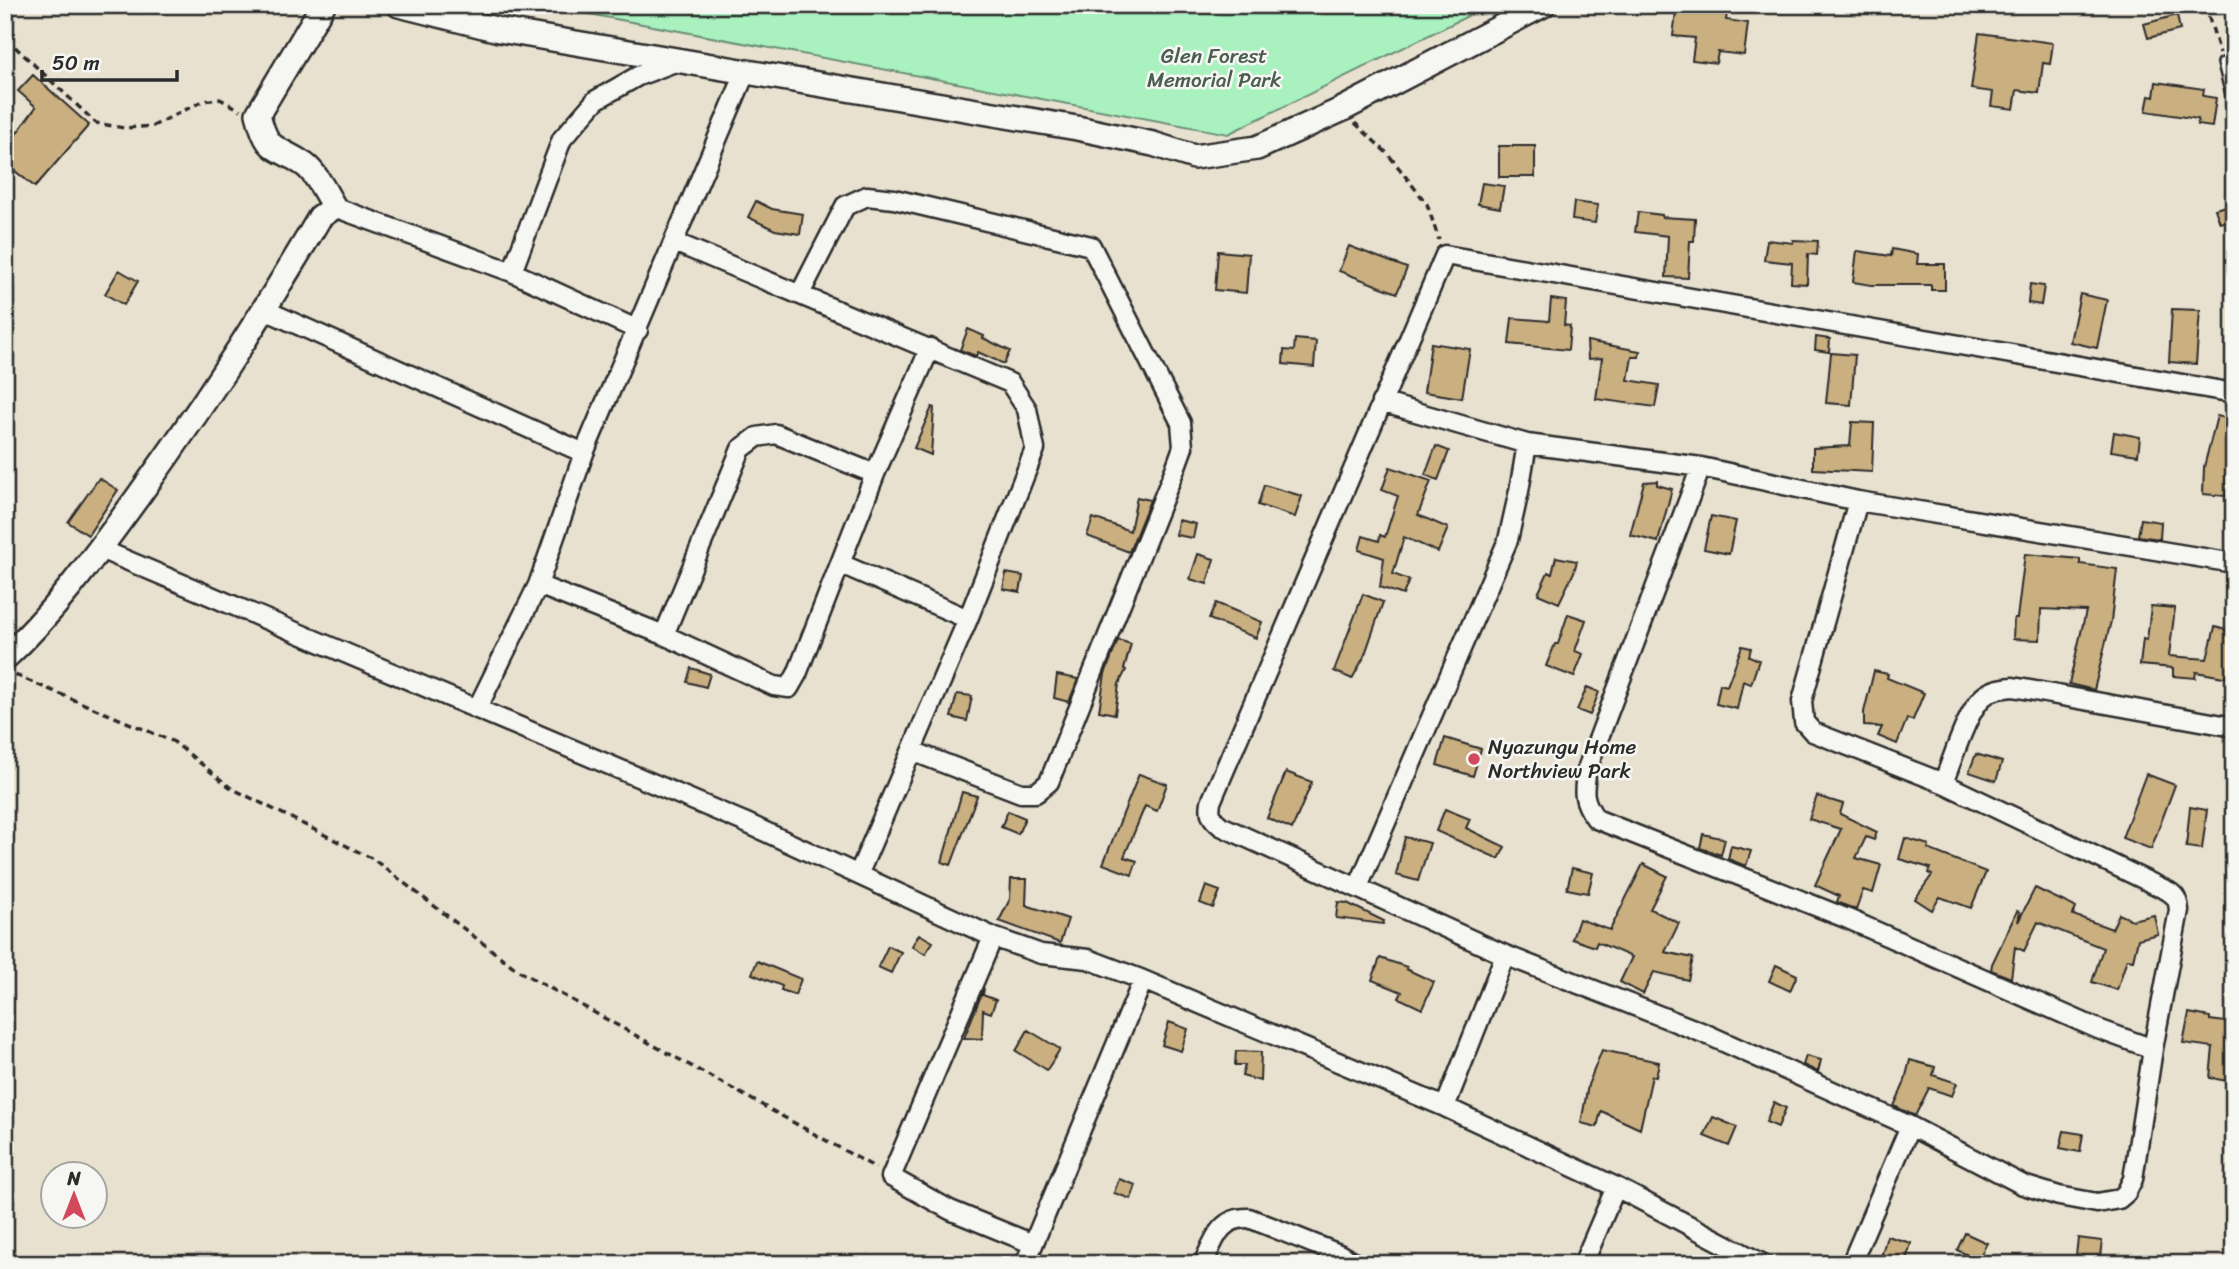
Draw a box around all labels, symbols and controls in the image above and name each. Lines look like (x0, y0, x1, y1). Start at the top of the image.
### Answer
park label: Glen Forest Memorial Park (1147, 37, 1281, 99)
scale bar (42, 38, 177, 82)
text: 50 m (52, 44, 100, 82)
place label: Nyazungu Home Northview Park (1488, 728, 1637, 790)
marker: Nyazungu Home Northview Park (1466, 751, 1482, 767)
north arrow (38, 1160, 108, 1230)
text: N (66, 1162, 81, 1195)

